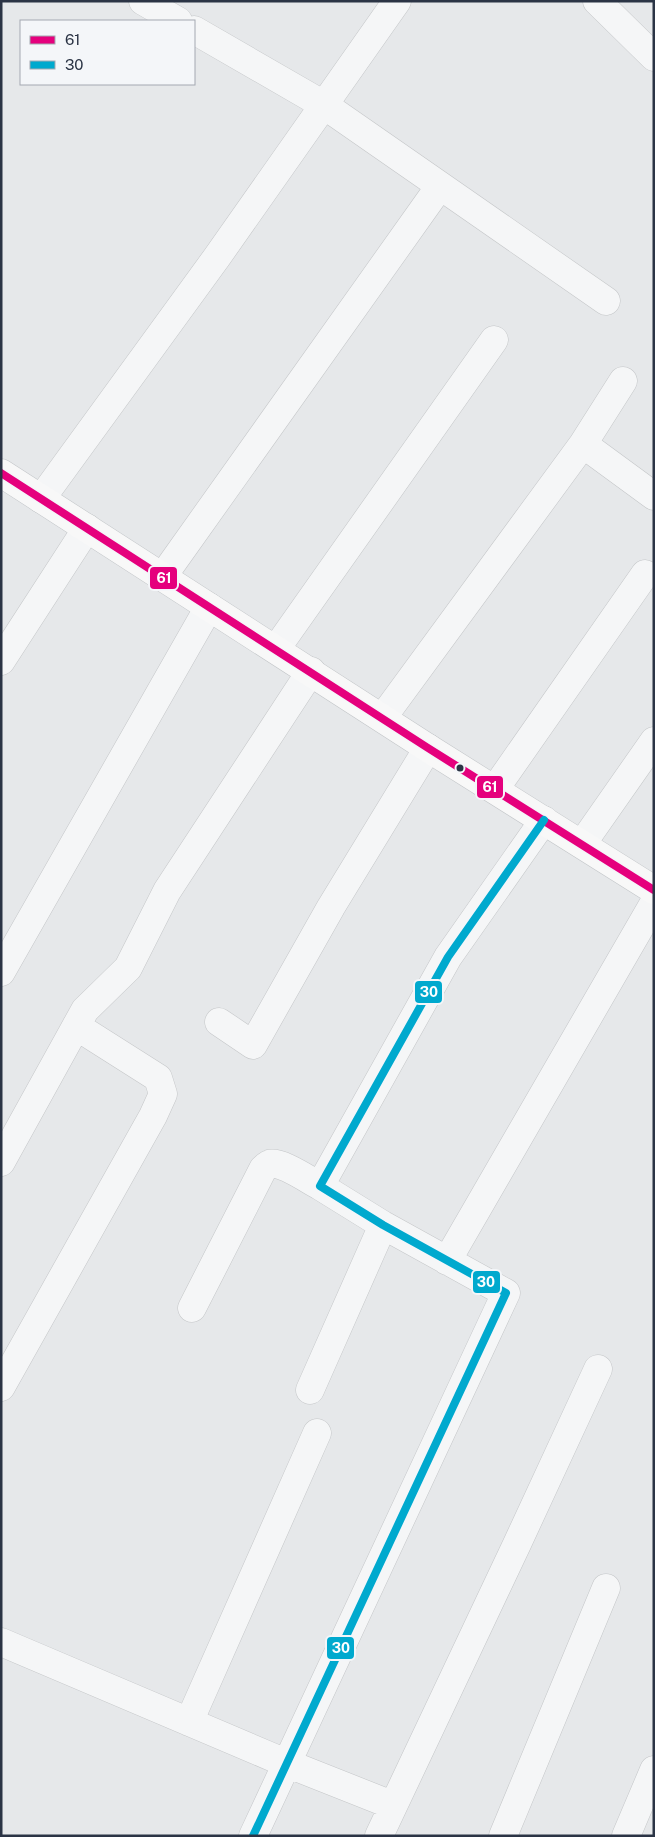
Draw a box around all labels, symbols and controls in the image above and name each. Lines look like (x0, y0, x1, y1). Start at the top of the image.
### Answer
legend (20, 20, 195, 85)
text: 61 (65, 31, 80, 48)
text: 30 (65, 56, 84, 73)
line badge: 61 (149, 566, 178, 590)
text: 61 (156, 570, 172, 586)
unlabelled marker (455, 763, 465, 773)
line badge: 61 (476, 775, 504, 799)
text: 61 (482, 779, 498, 795)
line badge: 30 (414, 980, 443, 1004)
text: 30 (420, 984, 438, 1000)
line badge: 30 (472, 1270, 501, 1294)
text: 30 (477, 1274, 495, 1290)
line badge: 30 (326, 1636, 355, 1660)
text: 30 (332, 1640, 350, 1656)

